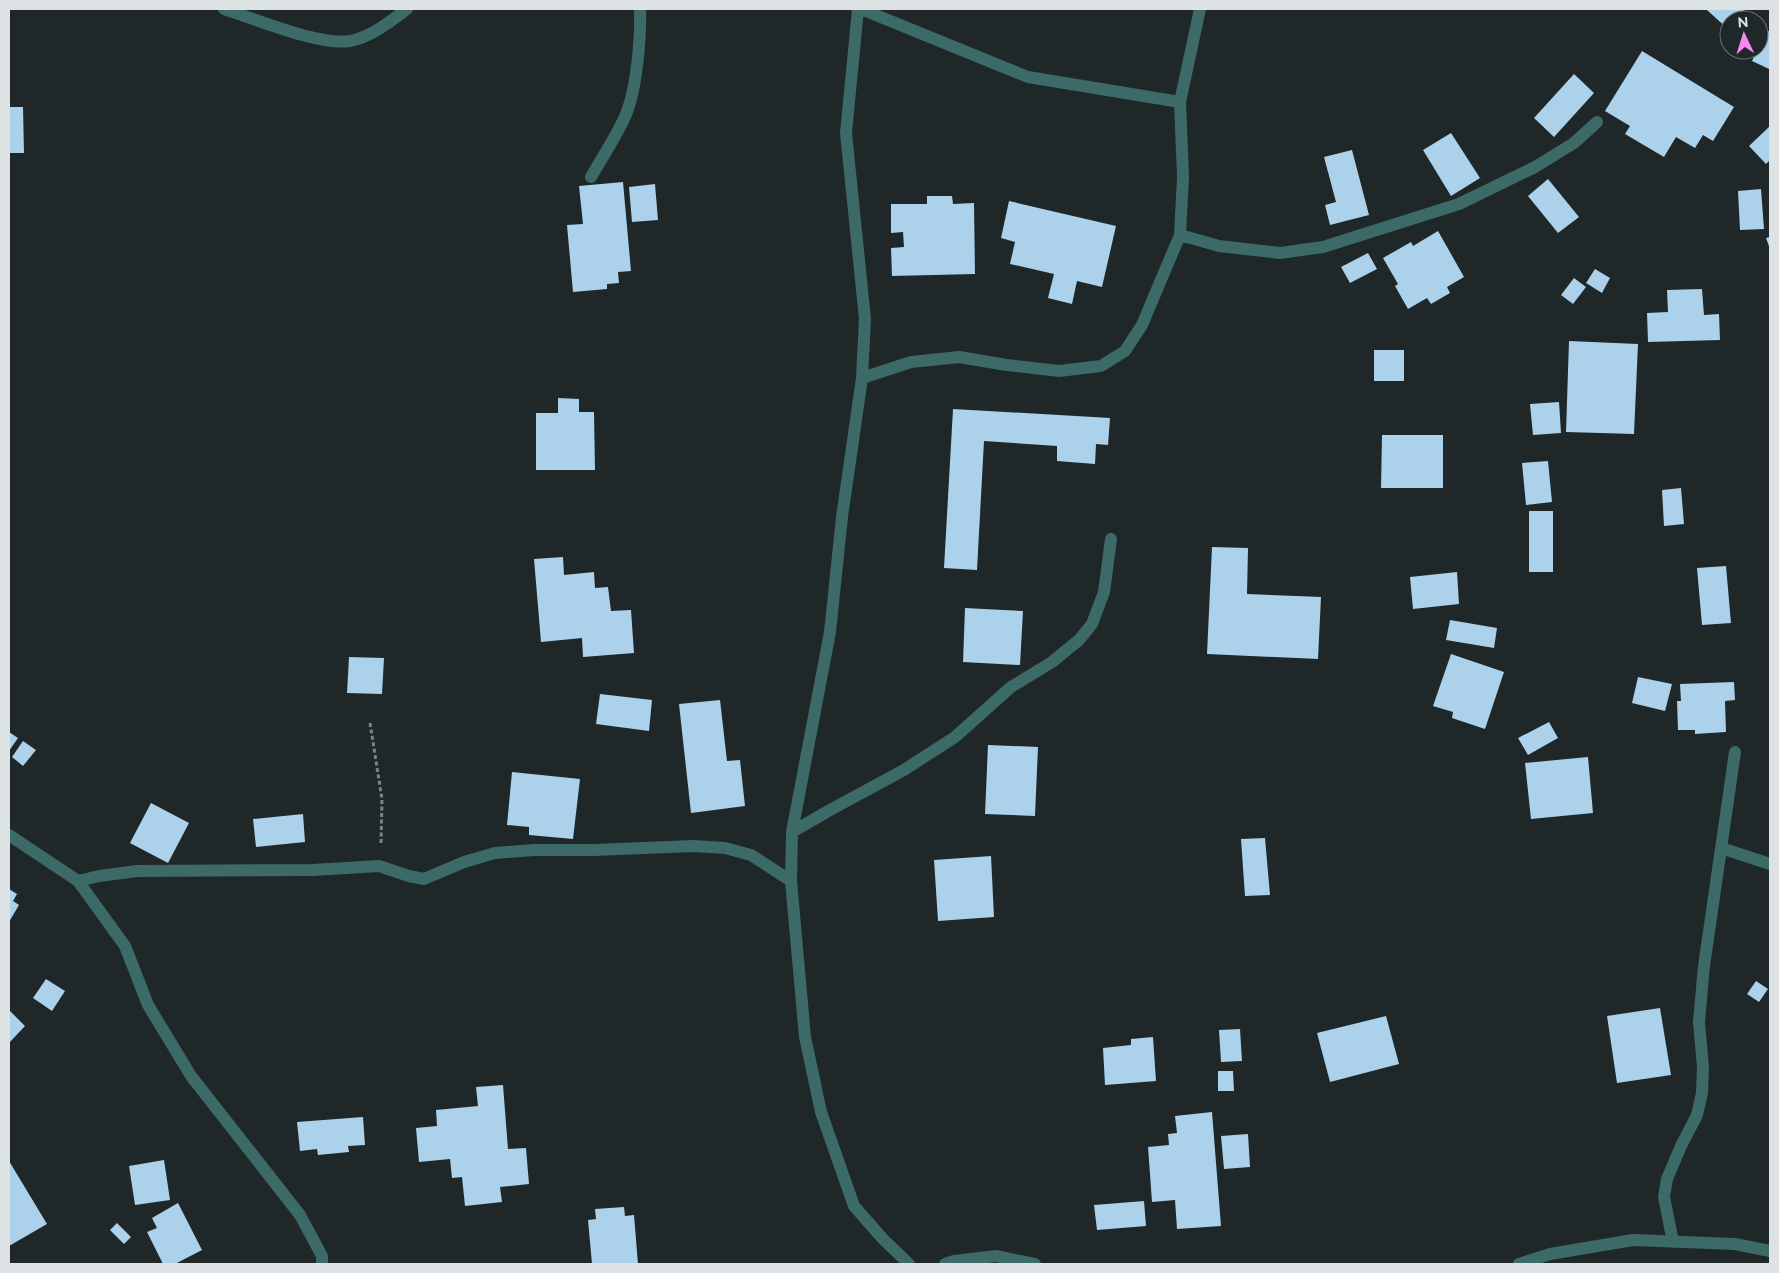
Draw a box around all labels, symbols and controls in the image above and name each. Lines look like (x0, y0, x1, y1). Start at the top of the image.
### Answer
north arrow (1719, 10, 1769, 60)
text: N (1737, 14, 1749, 30)

